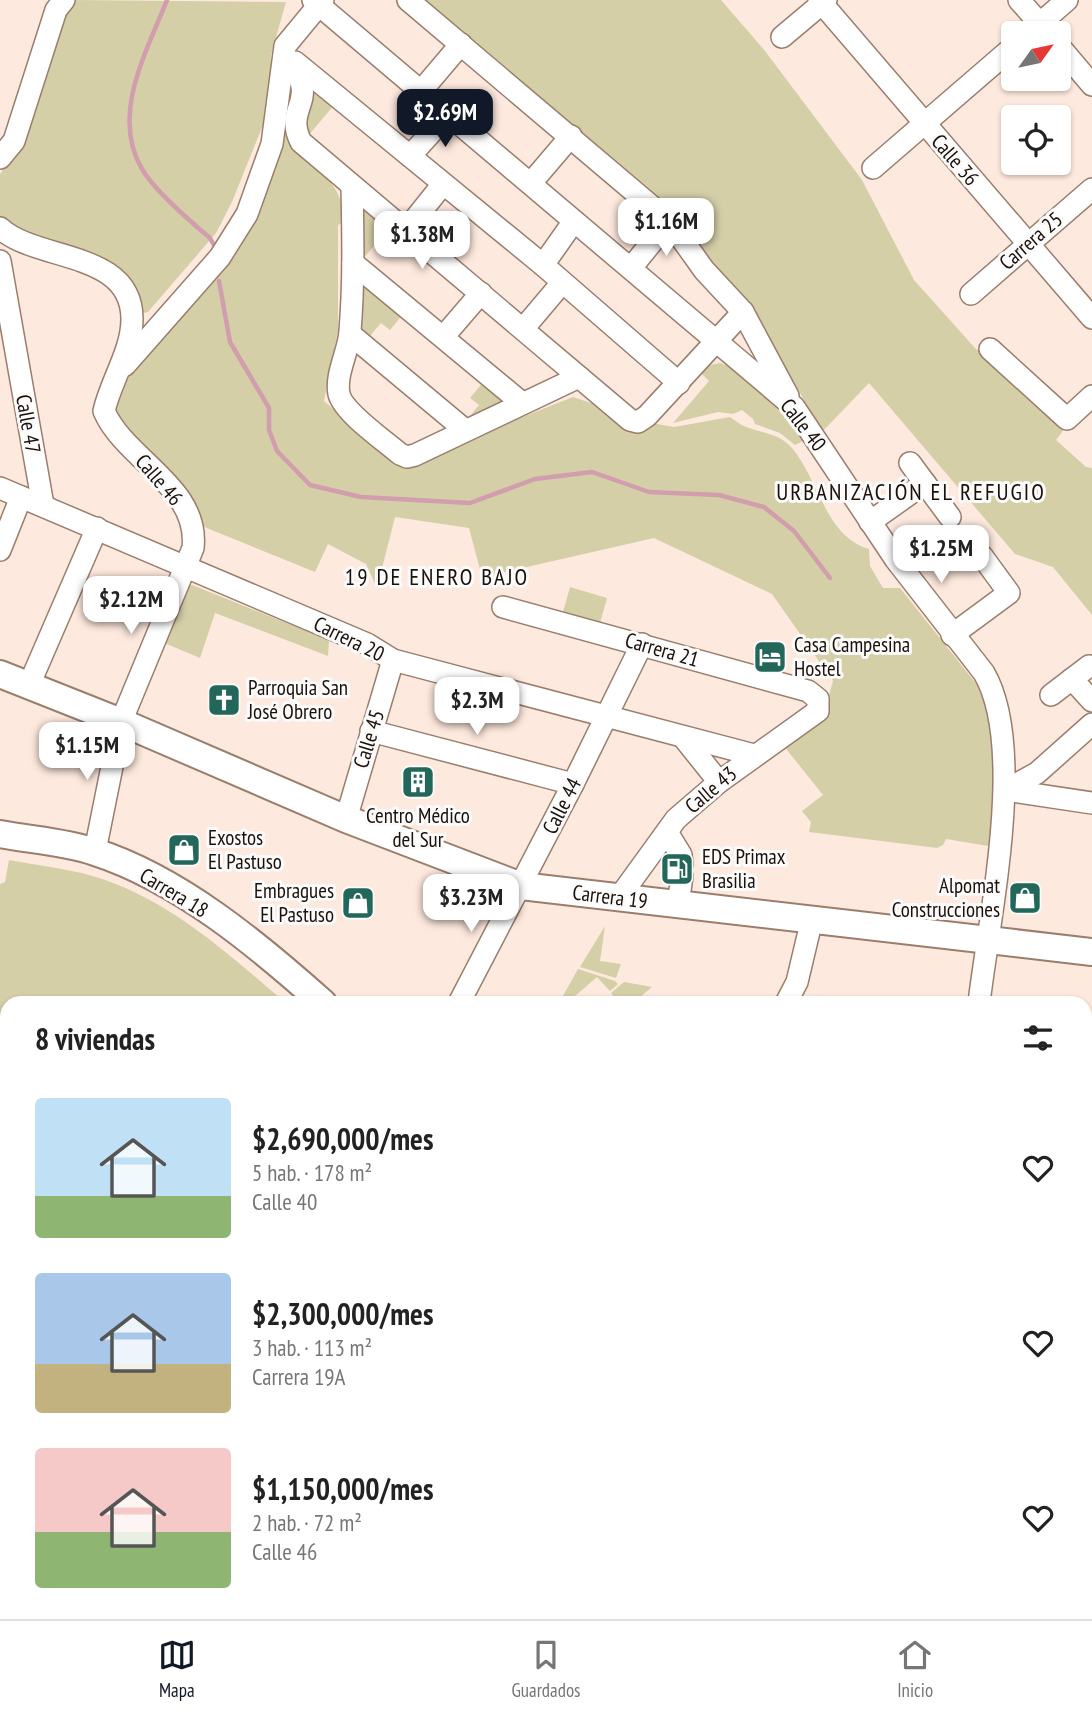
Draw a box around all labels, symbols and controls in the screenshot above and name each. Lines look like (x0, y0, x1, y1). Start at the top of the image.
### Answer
north arrow (1001, 21, 1071, 91)
map controls (1001, 21, 1071, 175)
pin: $2.69M (388, 90, 502, 149)
text: $2.69M (413, 97, 477, 126)
button: locate (1001, 105, 1071, 175)
street label: Calle 36 (926, 128, 985, 191)
pin: $1.16M (609, 198, 723, 258)
text: $1.16M (634, 206, 698, 235)
street label: Carrera 25 (993, 206, 1068, 276)
pin: $1.38M (365, 212, 479, 271)
text: $1.38M (390, 219, 454, 248)
street label: Calle 47 (10, 392, 47, 456)
street label: Calle 40 (774, 393, 832, 456)
street label: Calle 46 (130, 448, 189, 511)
district label: URBANIZACIÓN EL REFUGIO (776, 477, 1046, 506)
pin: $1.25M (884, 526, 998, 585)
text: $1.25M (909, 533, 973, 562)
district label: 19 DE ENERO BAJO (345, 562, 529, 591)
pin: $2.12M (74, 576, 188, 636)
text: $2.12M (99, 584, 163, 613)
street label: Carrera 20 (309, 610, 389, 667)
street label: Carrera 21 (622, 626, 702, 673)
place label: Casa Campesina Hostel (794, 631, 910, 682)
hotel icon: Casa Campesina Hostel (751, 638, 789, 676)
place label: Parroquia San José Obrero (247, 674, 348, 725)
pin: $2.3M (428, 678, 526, 737)
church icon: Parroquia San José Obrero (205, 681, 243, 719)
text: $2.3M (450, 685, 504, 714)
street label: Calle 45 (347, 706, 390, 771)
pin: $1.15M (30, 722, 144, 782)
text: $1.15M (55, 730, 119, 759)
street label: Calle 43 (679, 760, 742, 819)
building icon: Centro Médico del Sur (399, 763, 437, 801)
street label: Calle 44 (536, 773, 587, 838)
place label: Centro Médico del Sur (366, 802, 470, 853)
place label: Exostos El Pastuso (208, 824, 282, 875)
shop icon: Exostos El Pastuso (165, 831, 203, 869)
place label: EDS Primax Brasilia (702, 843, 786, 894)
fuel station icon: EDS Primax Brasilia (658, 850, 696, 888)
street label: Carrera 18 (135, 862, 214, 924)
place label: Alpomat Construcciones (892, 872, 1000, 923)
pin: $3.23M (414, 874, 528, 934)
place label: Embragues El Pastuso (254, 877, 334, 928)
street label: Carrera 19 (571, 879, 649, 914)
shop icon: Alpomat Construcciones (1006, 879, 1044, 917)
text: $3.23M (439, 882, 503, 911)
shop icon: Embragues El Pastuso (339, 884, 377, 922)
text: 8 viviendas (35, 1019, 155, 1058)
icon: filters (1019, 1019, 1057, 1057)
text: $2,690,000/mes (252, 1119, 433, 1158)
icon: home (91, 1126, 175, 1210)
icon: heart (1019, 1149, 1057, 1187)
text: 5 hab. · 178 m² (252, 1158, 372, 1187)
text: Calle 40 (252, 1187, 317, 1216)
text: $2,300,000/mes (252, 1294, 433, 1333)
icon: home (91, 1301, 175, 1385)
icon: heart (1019, 1324, 1057, 1362)
text: 3 hab. · 113 m² (252, 1333, 372, 1362)
text: Carrera 19A (252, 1362, 346, 1391)
text: $1,150,000/mes (252, 1469, 433, 1508)
icon: home (91, 1476, 175, 1560)
icon: heart (1019, 1499, 1057, 1537)
text: 2 hab. · 72 m² (252, 1508, 362, 1537)
text: Calle 46 (252, 1537, 317, 1566)
tab: Mapa (158, 1636, 196, 1702)
tab: Guardados (511, 1636, 581, 1702)
tab: Inicio (896, 1636, 934, 1702)

